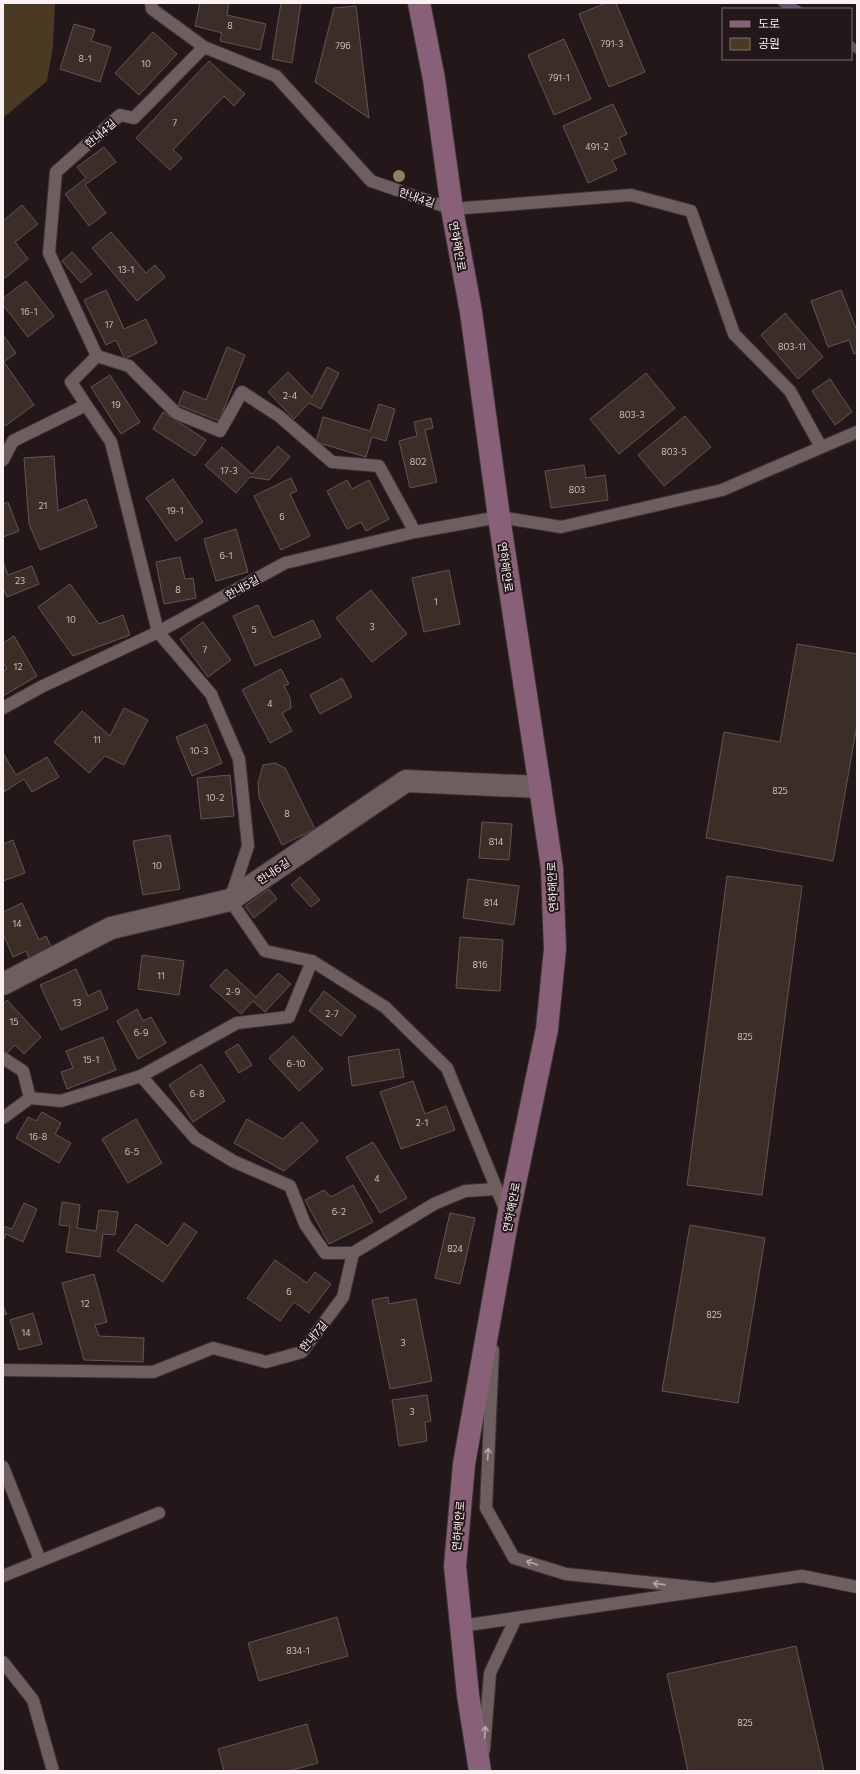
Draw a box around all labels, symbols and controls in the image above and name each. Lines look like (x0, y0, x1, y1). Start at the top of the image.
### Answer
legend (722, 8, 852, 60)
text: 도로 (758, 16, 780, 30)
house number: 8 (227, 20, 233, 31)
text: 공원 (758, 36, 780, 50)
house number: 791-3 (601, 38, 623, 49)
house number: 796 (335, 40, 351, 51)
house number: 8-1 (78, 53, 92, 64)
house number: 10 (141, 58, 151, 69)
house number: 791-1 (548, 72, 570, 83)
street label: 한내4길 (82, 116, 118, 150)
house number: 7 (173, 117, 178, 128)
house number: 491-2 (585, 141, 609, 152)
street label: 한내4길 (397, 185, 437, 209)
street label: 연하해안로 (447, 220, 469, 272)
house number: 13-1 (118, 264, 134, 275)
house number: 16-1 (21, 306, 37, 317)
house number: 17 (105, 319, 114, 330)
house number: 803-11 (778, 341, 806, 352)
house number: 2-4 (283, 390, 298, 401)
house number: 19 (111, 399, 121, 410)
house number: 803-3 (619, 409, 645, 420)
house number: 803-5 (661, 446, 687, 457)
house number: 802 (410, 456, 426, 467)
house number: 17-3 (220, 465, 238, 476)
house number: 803 (569, 484, 585, 495)
house number: 21 (39, 500, 47, 511)
house number: 19-1 (167, 505, 183, 516)
house number: 6 (279, 511, 285, 522)
street label: 연하해안로 (496, 541, 516, 593)
house number: 6-1 (219, 550, 233, 561)
street label: 한내5길 (223, 572, 261, 602)
house number: 23 (15, 575, 25, 586)
house number: 8 (175, 584, 181, 595)
house number: 1 (434, 596, 438, 607)
house number: 10 (66, 614, 76, 625)
house number: 3 (369, 621, 375, 632)
house number: 5 (251, 624, 257, 635)
house number: 7 (203, 644, 208, 655)
house number: 12 (14, 661, 22, 672)
house number: 4 (267, 698, 273, 709)
house number: 11 (93, 734, 101, 745)
house number: 10-3 (190, 745, 208, 756)
house number: 825 (772, 785, 788, 796)
house number: 10-2 (206, 792, 224, 803)
house number: 8 (284, 808, 290, 819)
house number: 814 (489, 836, 504, 847)
street label: 한내6길 (254, 855, 292, 887)
house number: 10 (152, 860, 162, 871)
street label: 연하해안로 (544, 861, 560, 913)
house number: 814 (484, 897, 499, 908)
house number: 14 (12, 918, 22, 929)
house number: 816 (473, 959, 487, 970)
house number: 11 (157, 970, 165, 981)
house number: 2-9 (226, 986, 240, 997)
house number: 13 (73, 997, 81, 1008)
house number: 2-7 (325, 1008, 339, 1019)
house number: 15 (9, 1016, 19, 1027)
house number: 6-9 (134, 1027, 148, 1038)
house number: 825 (737, 1031, 753, 1042)
house number: 15-1 (83, 1054, 99, 1065)
house number: 6-10 (287, 1058, 306, 1069)
house number: 6-8 (190, 1088, 204, 1099)
house number: 2-1 (416, 1117, 428, 1128)
house number: 16-8 (29, 1131, 47, 1142)
house number: 6-5 (125, 1146, 139, 1157)
house number: 4 (374, 1173, 380, 1184)
street label: 연하해안로 (500, 1181, 522, 1233)
house number: 6-2 (332, 1206, 346, 1217)
house number: 824 (447, 1243, 463, 1254)
house number: 6 (286, 1286, 292, 1297)
house number: 12 (81, 1298, 89, 1309)
house number: 825 (706, 1309, 722, 1320)
street label: 한내7길 (296, 1318, 330, 1354)
house number: 14 (21, 1327, 31, 1338)
house number: 3 (400, 1337, 406, 1348)
house number: 3 (409, 1406, 415, 1417)
one-way arrow (485, 1448, 492, 1461)
street label: 연하해안로 (449, 1500, 467, 1552)
one-way arrow (526, 1559, 538, 1567)
one-way arrow (653, 1580, 666, 1587)
house number: 834-1 (286, 1645, 310, 1656)
house number: 825 (737, 1717, 753, 1728)
one-way arrow (482, 1726, 489, 1739)

